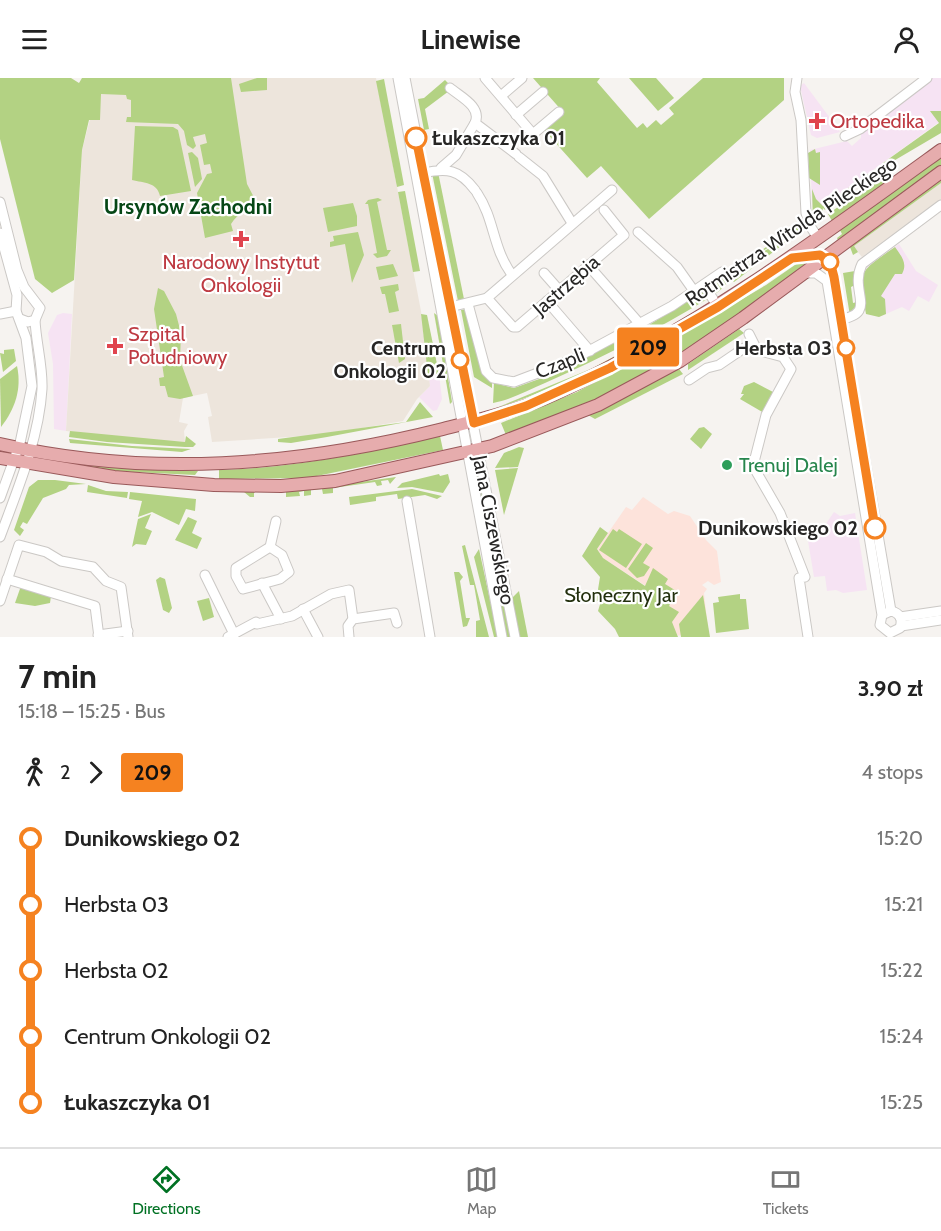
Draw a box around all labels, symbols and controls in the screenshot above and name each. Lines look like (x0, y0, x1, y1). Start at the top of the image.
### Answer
icon: menu (18, 23, 51, 56)
text: Linewise (420, 23, 521, 56)
icon: person (890, 23, 923, 56)
place label: Ortopedika (830, 109, 925, 133)
marker: Ortopedika (808, 112, 826, 130)
place label: Łukaszczyka 01 (432, 126, 565, 150)
marker: Łukaszczyka 01 (405, 127, 427, 149)
street label: Rotmistrza Witolda Pileckiego (681, 151, 901, 311)
district label: Ursynów Zachodni (104, 194, 272, 219)
marker: Narodowy Instytut Onkologii (232, 230, 250, 248)
street label: Jastrzębia (527, 249, 605, 321)
place label: Narodowy Instytut Onkologii (163, 250, 320, 297)
unlabelled marker (821, 253, 839, 271)
place label: Szpital Południowy (128, 322, 227, 369)
line badge: 209 (614, 328, 682, 366)
text: 209 (629, 335, 667, 360)
place label: Centrum Onkologii 02 (333, 336, 446, 383)
place label: Herbsta 03 (735, 336, 832, 360)
marker: Szpital Południowy (106, 337, 124, 355)
marker: Herbsta 03 (837, 339, 855, 357)
street label: Czapli (532, 342, 588, 384)
marker: Centrum Onkologii 02 (451, 351, 469, 369)
street label: Jana Ciszewskiego (468, 452, 520, 607)
place label: Trenuj Dalej (739, 453, 838, 477)
marker: Trenuj Dalej (720, 458, 734, 472)
place label: Dunikowskiego 02 (698, 516, 858, 540)
marker: Dunikowskiego 02 (864, 517, 886, 539)
park label: Słoneczny Jar (564, 583, 678, 607)
text: 7 min (18, 656, 97, 696)
text: 3.90 zł (858, 675, 923, 702)
text: 15:18 – 15:25 · Bus (18, 699, 165, 723)
icon: walk (18, 756, 51, 789)
icon: forward (79, 756, 112, 789)
text: 2 (60, 760, 70, 784)
text: 209 (133, 760, 171, 785)
text: 4 stops (862, 760, 923, 784)
text: Dunikowskiego 02 (64, 825, 240, 852)
text: 15:20 (877, 826, 923, 850)
text: Herbsta 03 (64, 891, 169, 918)
text: 15:21 (885, 892, 923, 916)
text: Herbsta 02 (64, 957, 169, 984)
text: 15:22 (881, 958, 923, 982)
text: Centrum Onkologii 02 (64, 1023, 271, 1050)
text: 15:24 (879, 1024, 923, 1048)
text: Łukaszczyka 01 (64, 1089, 211, 1116)
text: 15:25 (880, 1090, 923, 1114)
tab: Directions (132, 1163, 201, 1218)
tab: Map (465, 1163, 498, 1218)
tab: Tickets (763, 1163, 809, 1218)

